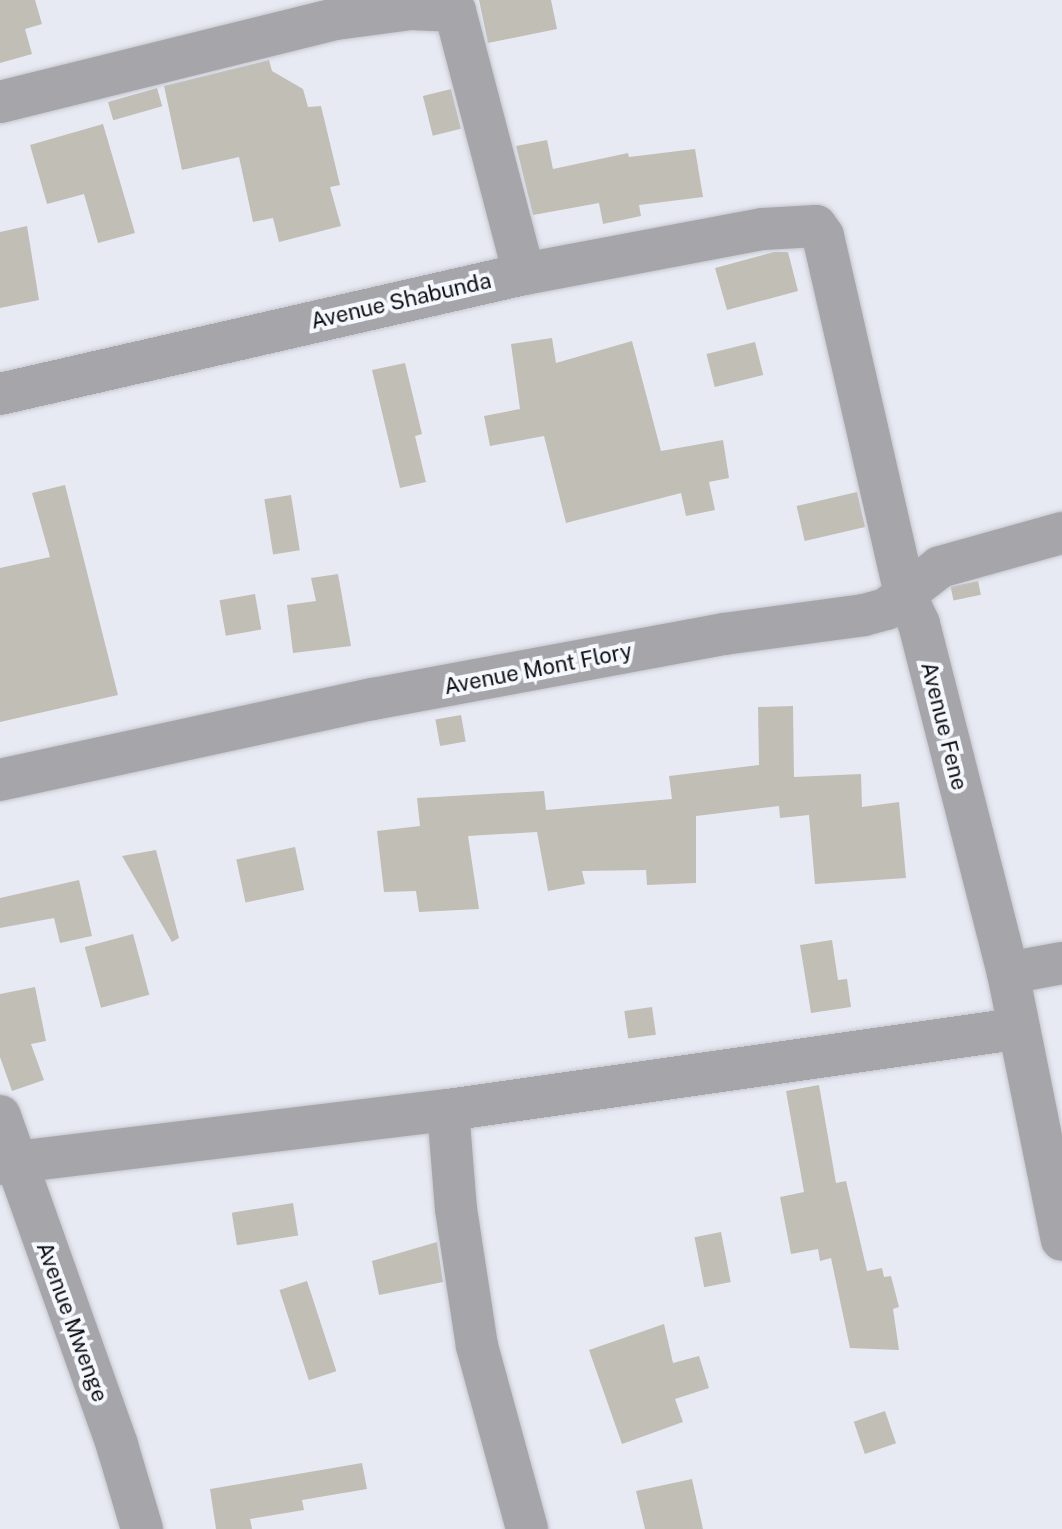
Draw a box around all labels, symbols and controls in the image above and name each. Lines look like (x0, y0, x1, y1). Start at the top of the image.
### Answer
street label: Avenue Shabunda (308, 267, 494, 335)
street label: Avenue Mont Flory (442, 638, 634, 700)
street label: Avenue Fene (915, 659, 973, 793)
street label: Avenue Mwenge (31, 1238, 113, 1406)

